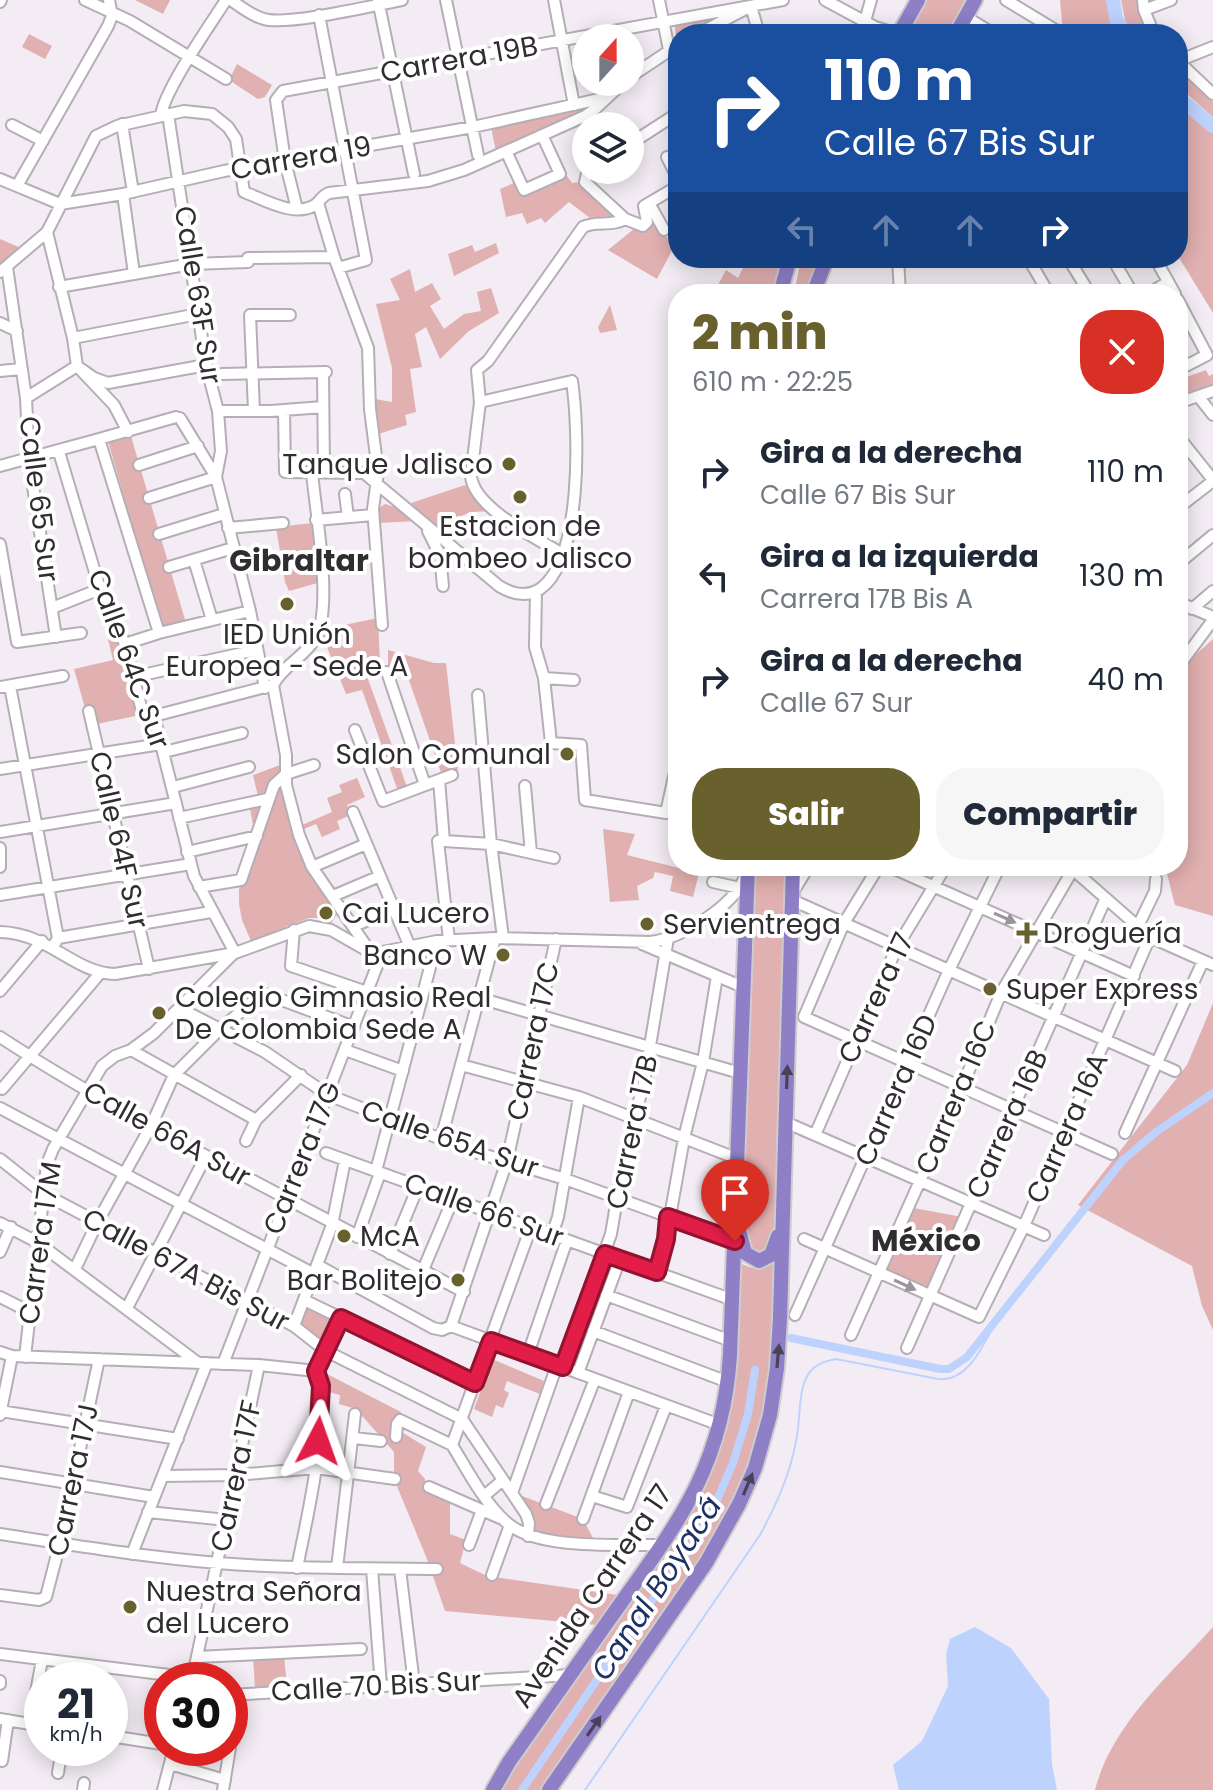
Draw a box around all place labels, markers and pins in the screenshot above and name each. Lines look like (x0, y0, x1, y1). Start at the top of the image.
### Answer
place label: Tanque Jalisco (282, 445, 493, 484)
marker: Tanque Jalisco (500, 455, 518, 473)
marker: Estacion de bombeo Jalisco (511, 488, 529, 506)
place label: Estacion de bombeo Jalisco (408, 507, 632, 578)
marker: IED Unión Europea - Sede A (278, 595, 296, 613)
place label: IED Unión Europea - Sede A (166, 615, 408, 686)
place label: Salon Comunal (335, 735, 551, 774)
marker: Salon Comunal (558, 745, 576, 763)
place label: Cai Lucero (342, 894, 490, 933)
marker: Cai Lucero (317, 904, 335, 922)
place label: Servientrega (663, 905, 841, 944)
place label: Droguería (1043, 914, 1182, 953)
marker: Servientrega (638, 915, 656, 933)
marker: Droguería (1018, 924, 1036, 942)
place label: Banco W (363, 936, 487, 975)
marker: Banco W (494, 946, 512, 964)
place label: Super Express (1006, 970, 1198, 1009)
place label: Colegio Gimnasio Real De Colombia Sede A (175, 978, 491, 1049)
marker: Super Express (981, 980, 999, 998)
marker: Colegio Gimnasio Real De Colombia Sede A (150, 1004, 168, 1022)
pin (701, 1159, 769, 1241)
place label: McA (360, 1217, 420, 1256)
marker: McA (335, 1227, 353, 1245)
place label: Bar Bolitejo (287, 1261, 442, 1300)
marker: Bar Bolitejo (449, 1271, 467, 1289)
place label: Nuestra Señora del Lucero (146, 1572, 362, 1643)
marker: Nuestra Señora del Lucero (121, 1598, 139, 1616)

